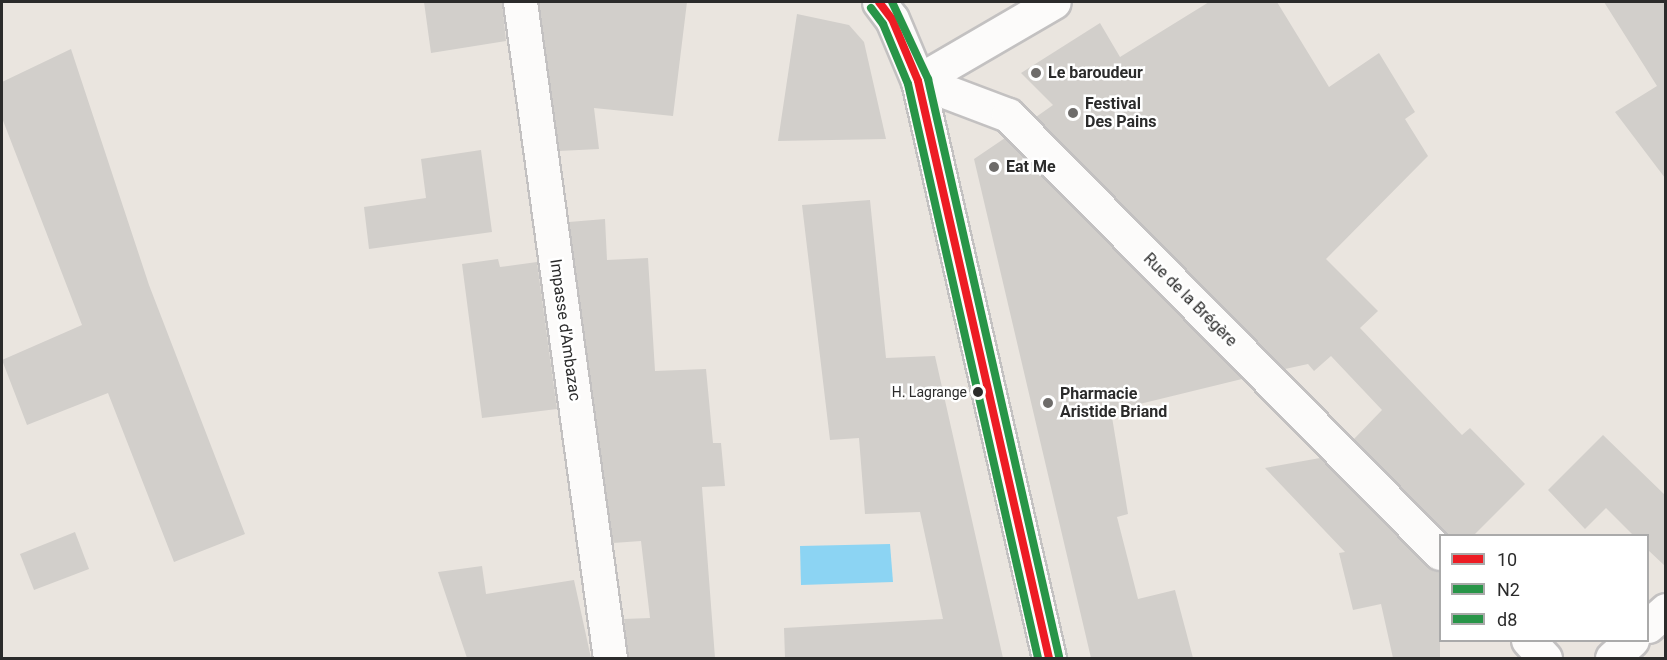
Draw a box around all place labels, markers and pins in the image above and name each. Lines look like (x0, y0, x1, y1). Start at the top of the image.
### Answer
place label: Le baroudeur (1048, 63, 1143, 83)
marker: Le baroudeur (1029, 66, 1043, 80)
place label: Festival Des Pains (1085, 94, 1156, 132)
marker: Festival Des Pains (1066, 106, 1080, 120)
place label: Eat Me (1006, 157, 1056, 177)
marker: Eat Me (987, 160, 1001, 174)
place label: H. Lagrange (892, 384, 967, 400)
place label: Pharmacie Aristide Briand (1060, 384, 1167, 422)
marker: H. Lagrange (972, 386, 984, 398)
marker: Pharmacie Aristide Briand (1041, 396, 1055, 410)

